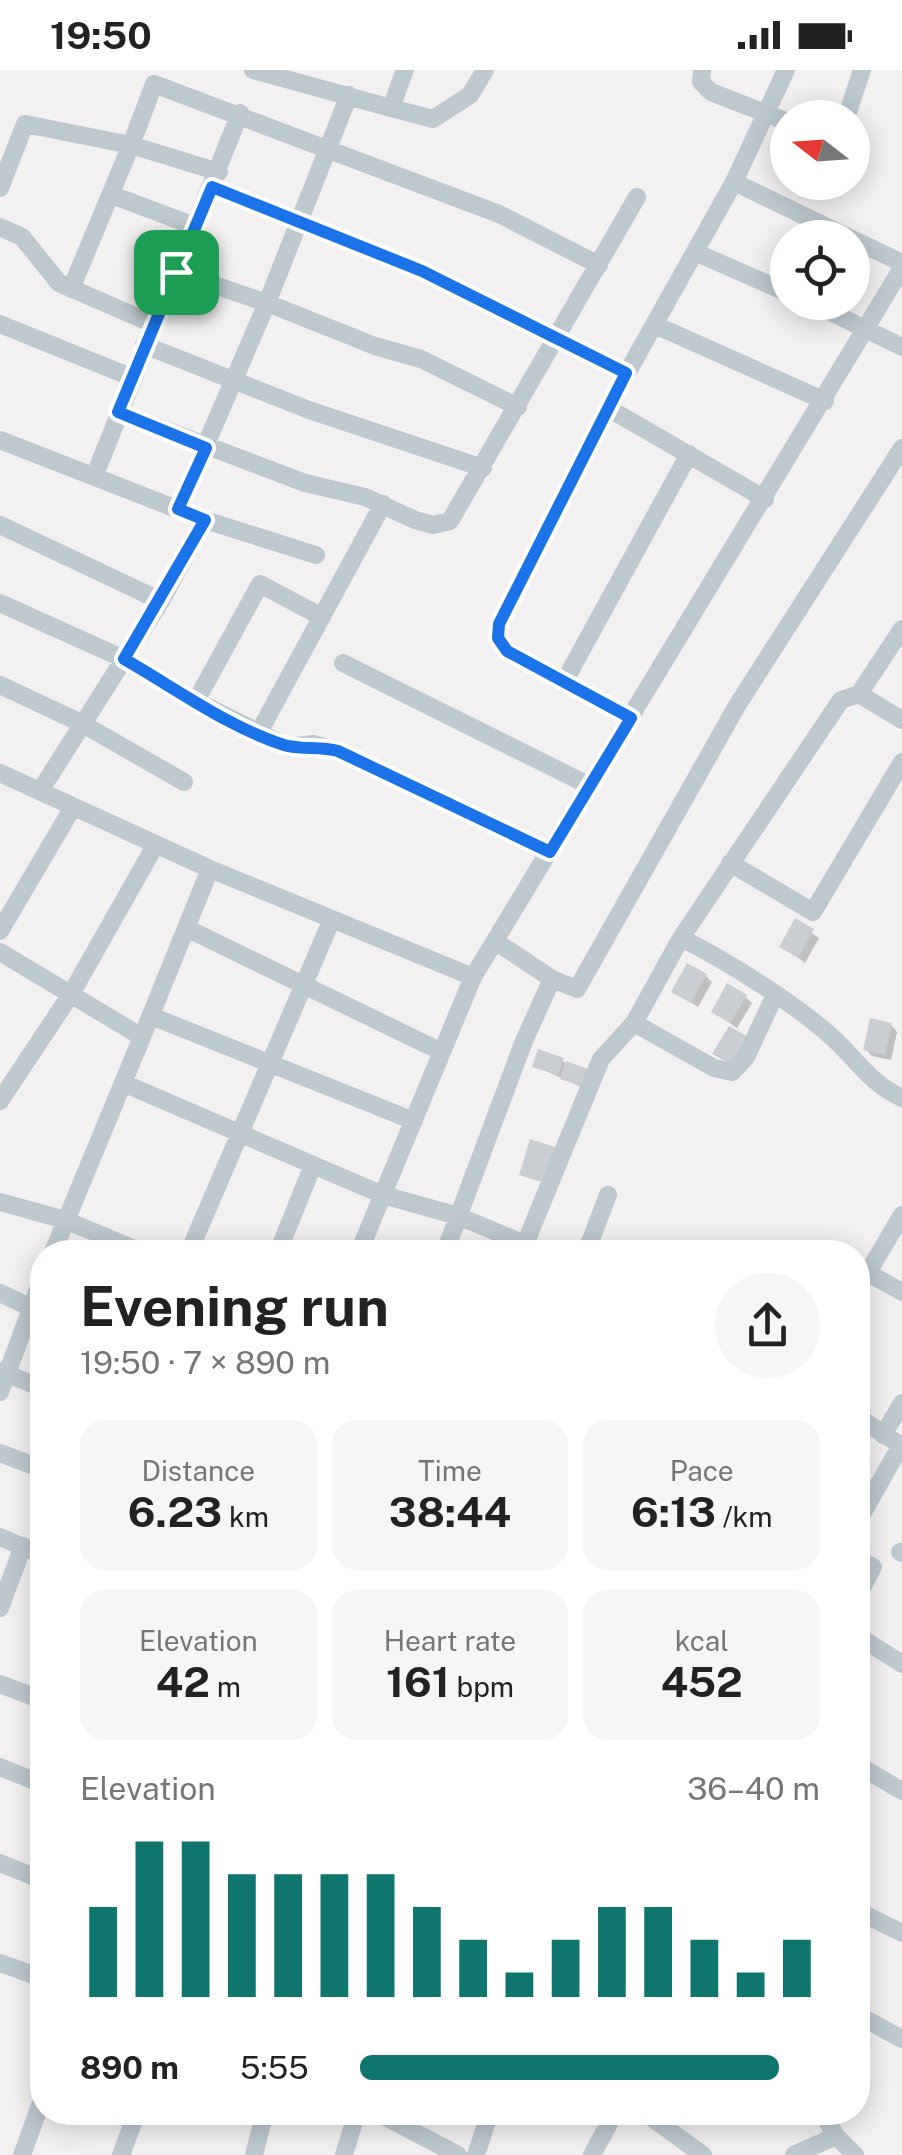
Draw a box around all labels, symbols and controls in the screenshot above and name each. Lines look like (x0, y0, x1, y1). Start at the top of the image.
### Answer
text: 19:50 (50, 13, 152, 58)
north arrow (770, 100, 870, 200)
map controls (770, 100, 870, 320)
button: locate (770, 220, 870, 320)
pin (134, 230, 219, 315)
icon: arrive (149, 245, 204, 300)
button: share (715, 1273, 820, 1378)
text: Evening run (80, 1274, 389, 1338)
text: 19:50 · 7 × 890 m (80, 1344, 330, 1381)
text: Distance (142, 1454, 255, 1487)
text: Time (418, 1454, 482, 1487)
text: Pace (670, 1454, 734, 1487)
text: 6.23 (128, 1487, 222, 1536)
text: 38:44 (389, 1487, 511, 1536)
text: 6:13 (631, 1487, 716, 1536)
text: km (222, 1500, 269, 1533)
text: /km (716, 1500, 772, 1533)
text: Elevation (139, 1624, 258, 1657)
text: Heart rate (384, 1624, 516, 1657)
text: kcal (675, 1624, 729, 1657)
text: 42 (156, 1657, 210, 1706)
text: 161 (386, 1657, 450, 1706)
text: 452 (661, 1657, 743, 1706)
text: m (210, 1670, 241, 1703)
text: bpm (450, 1670, 514, 1703)
text: Elevation (80, 1770, 216, 1807)
text: 36–40 m (687, 1770, 820, 1807)
text: 890 m (80, 2049, 179, 2086)
text: 5:55 (240, 2049, 309, 2086)

